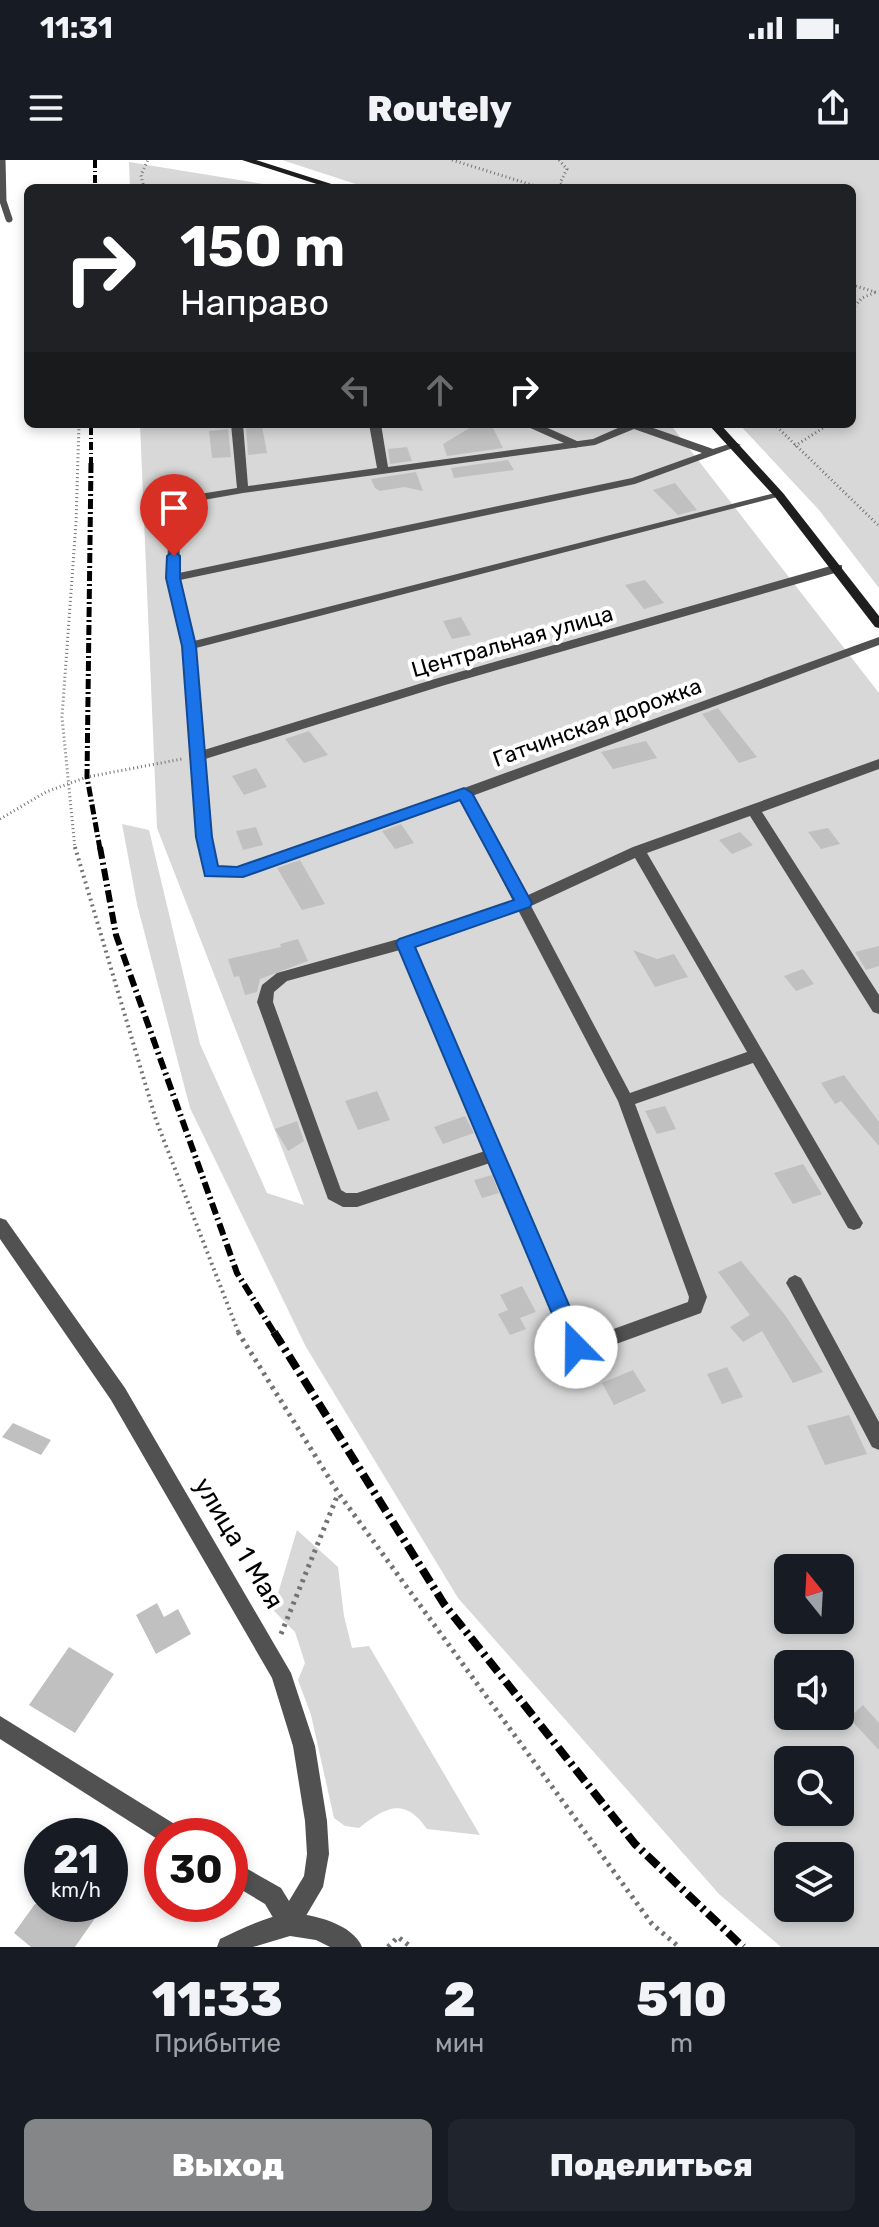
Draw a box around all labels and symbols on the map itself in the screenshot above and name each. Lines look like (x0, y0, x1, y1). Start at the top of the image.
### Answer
pin (140, 474, 208, 556)
street label: Центральная улица (408, 600, 616, 683)
street label: Гатчинская дорожка (489, 672, 705, 773)
position arrow (534, 1305, 618, 1389)
street label: улица 1 Мая (187, 1472, 290, 1615)
north arrow (774, 1554, 854, 1634)
speed limit sign: 30 (144, 1818, 248, 1922)

